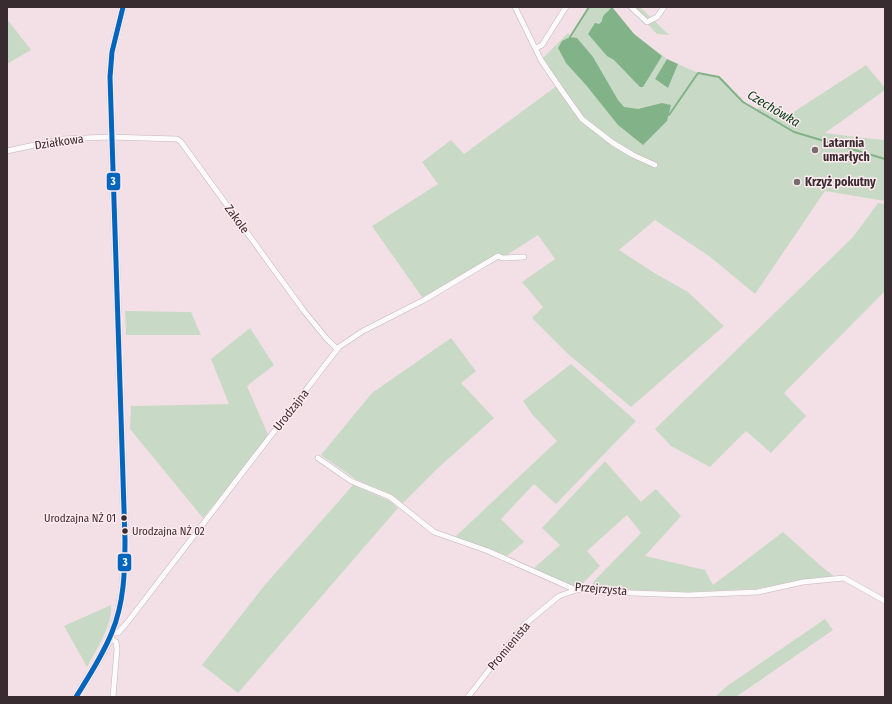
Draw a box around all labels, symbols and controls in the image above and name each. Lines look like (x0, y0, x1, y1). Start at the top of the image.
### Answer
water label: Czechówka (745, 87, 803, 130)
street label: Działkowa (34, 132, 84, 152)
place label: Latarnia umarłych (823, 136, 870, 164)
marker: Latarnia umarłych (810, 145, 820, 155)
line badge: 3 (106, 172, 121, 191)
text: 3 (109, 175, 116, 188)
place label: Krzyż pokutny (805, 175, 876, 189)
marker: Krzyż pokutny (792, 177, 802, 187)
street label: Zakole (222, 202, 252, 236)
street label: Urodzajna (270, 386, 312, 434)
place label: Urodzajna NŻ 01 (44, 511, 116, 525)
marker: Urodzajna NŻ 01 (119, 513, 129, 523)
place label: Urodzajna NŻ 02 (132, 524, 205, 538)
marker: Urodzajna NŻ 02 (120, 526, 130, 536)
line badge: 3 (117, 553, 132, 572)
text: 3 (121, 556, 128, 569)
street label: Przejrzysta (574, 580, 628, 598)
street label: Promienista (485, 619, 533, 673)

